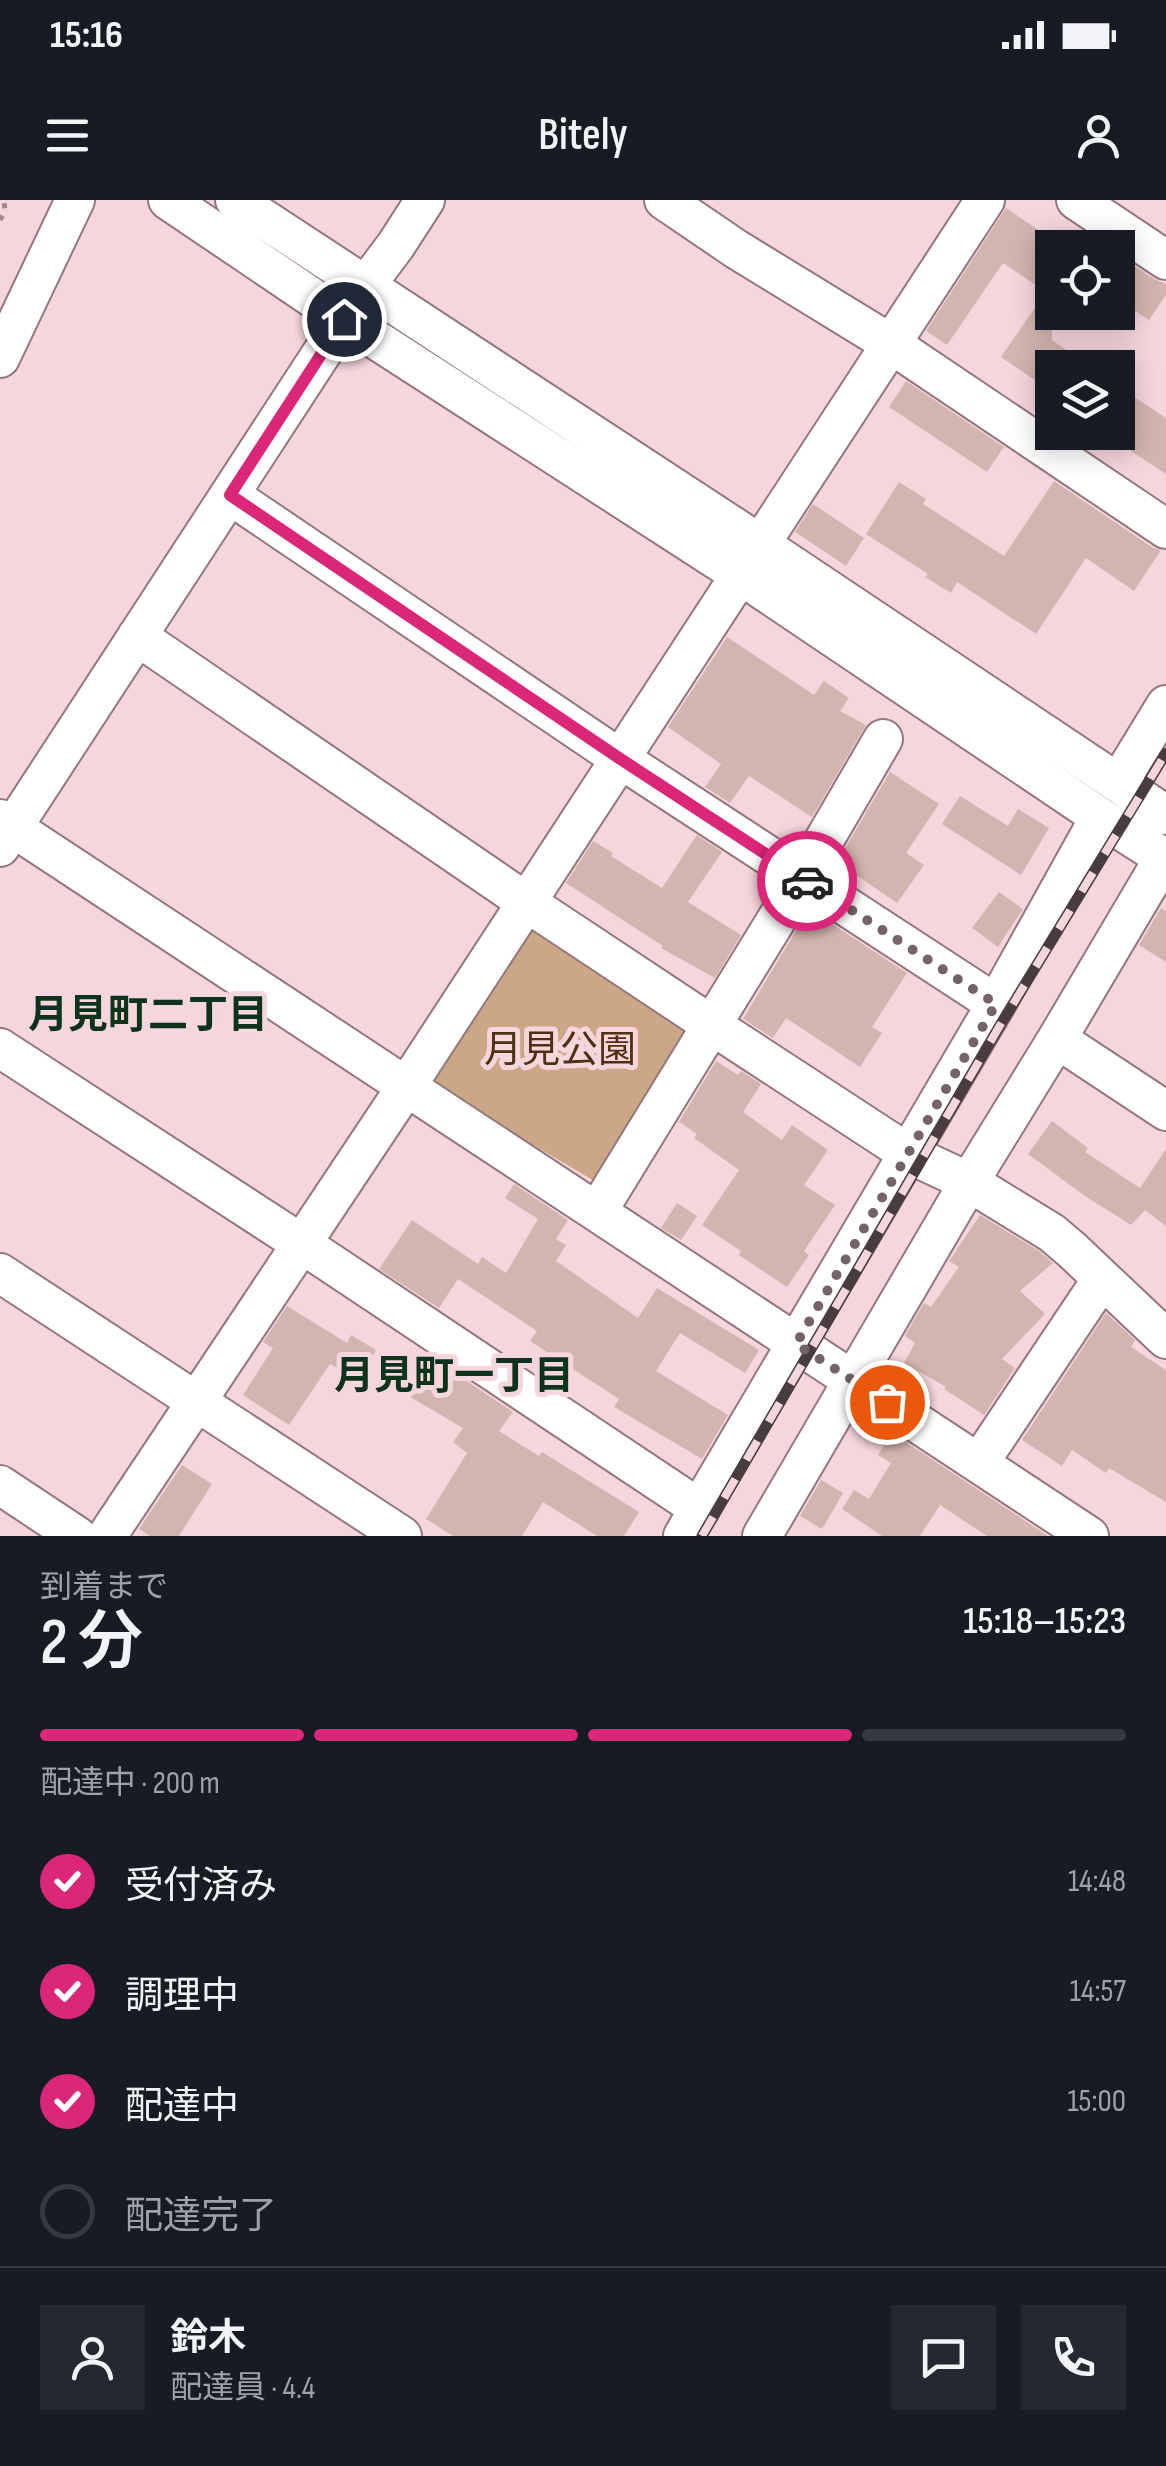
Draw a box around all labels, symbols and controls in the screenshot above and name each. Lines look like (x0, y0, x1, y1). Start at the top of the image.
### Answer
text: 15:16 (50, 13, 123, 58)
icon: menu (40, 108, 95, 163)
text: Bitely (538, 108, 628, 163)
icon: person (1071, 108, 1126, 163)
map controls (1035, 230, 1135, 450)
button: locate (1035, 230, 1135, 330)
pin (302, 277, 387, 362)
icon: home (317, 292, 372, 347)
button: layers (1035, 350, 1135, 450)
courier (757, 831, 857, 931)
icon: car (780, 854, 835, 909)
district label: 月見町二丁目 (28, 992, 268, 1040)
park label: 月見公園 (484, 1028, 636, 1073)
district label: 月見町一丁目 (334, 1353, 574, 1401)
pin (845, 1360, 930, 1445)
icon: bag (860, 1375, 915, 1430)
text: 到着まで (40, 1568, 168, 1607)
text: 15:18–15:23 (963, 1599, 1126, 1644)
text: 2 分 (40, 1605, 143, 1683)
text: 配達中 · 200 m (40, 1764, 220, 1803)
icon: check (40, 1854, 95, 1909)
text: 14:48 (1068, 1862, 1126, 1901)
text: 受付済み (125, 1864, 277, 1909)
icon: check (40, 1964, 95, 2019)
text: 14:57 (1070, 1972, 1126, 2011)
text: 調理中 (125, 1974, 239, 2019)
icon: check (40, 2074, 95, 2129)
text: 15:00 (1067, 2082, 1126, 2121)
text: 配達中 (125, 2084, 239, 2129)
text: 配達完了 (125, 2194, 277, 2239)
button: person (40, 2305, 145, 2410)
button: chat (891, 2305, 996, 2410)
button: phone (1021, 2305, 1126, 2410)
text: 鈴木 (170, 2316, 246, 2361)
text: 配達員 · 4.4 (170, 2369, 315, 2408)

